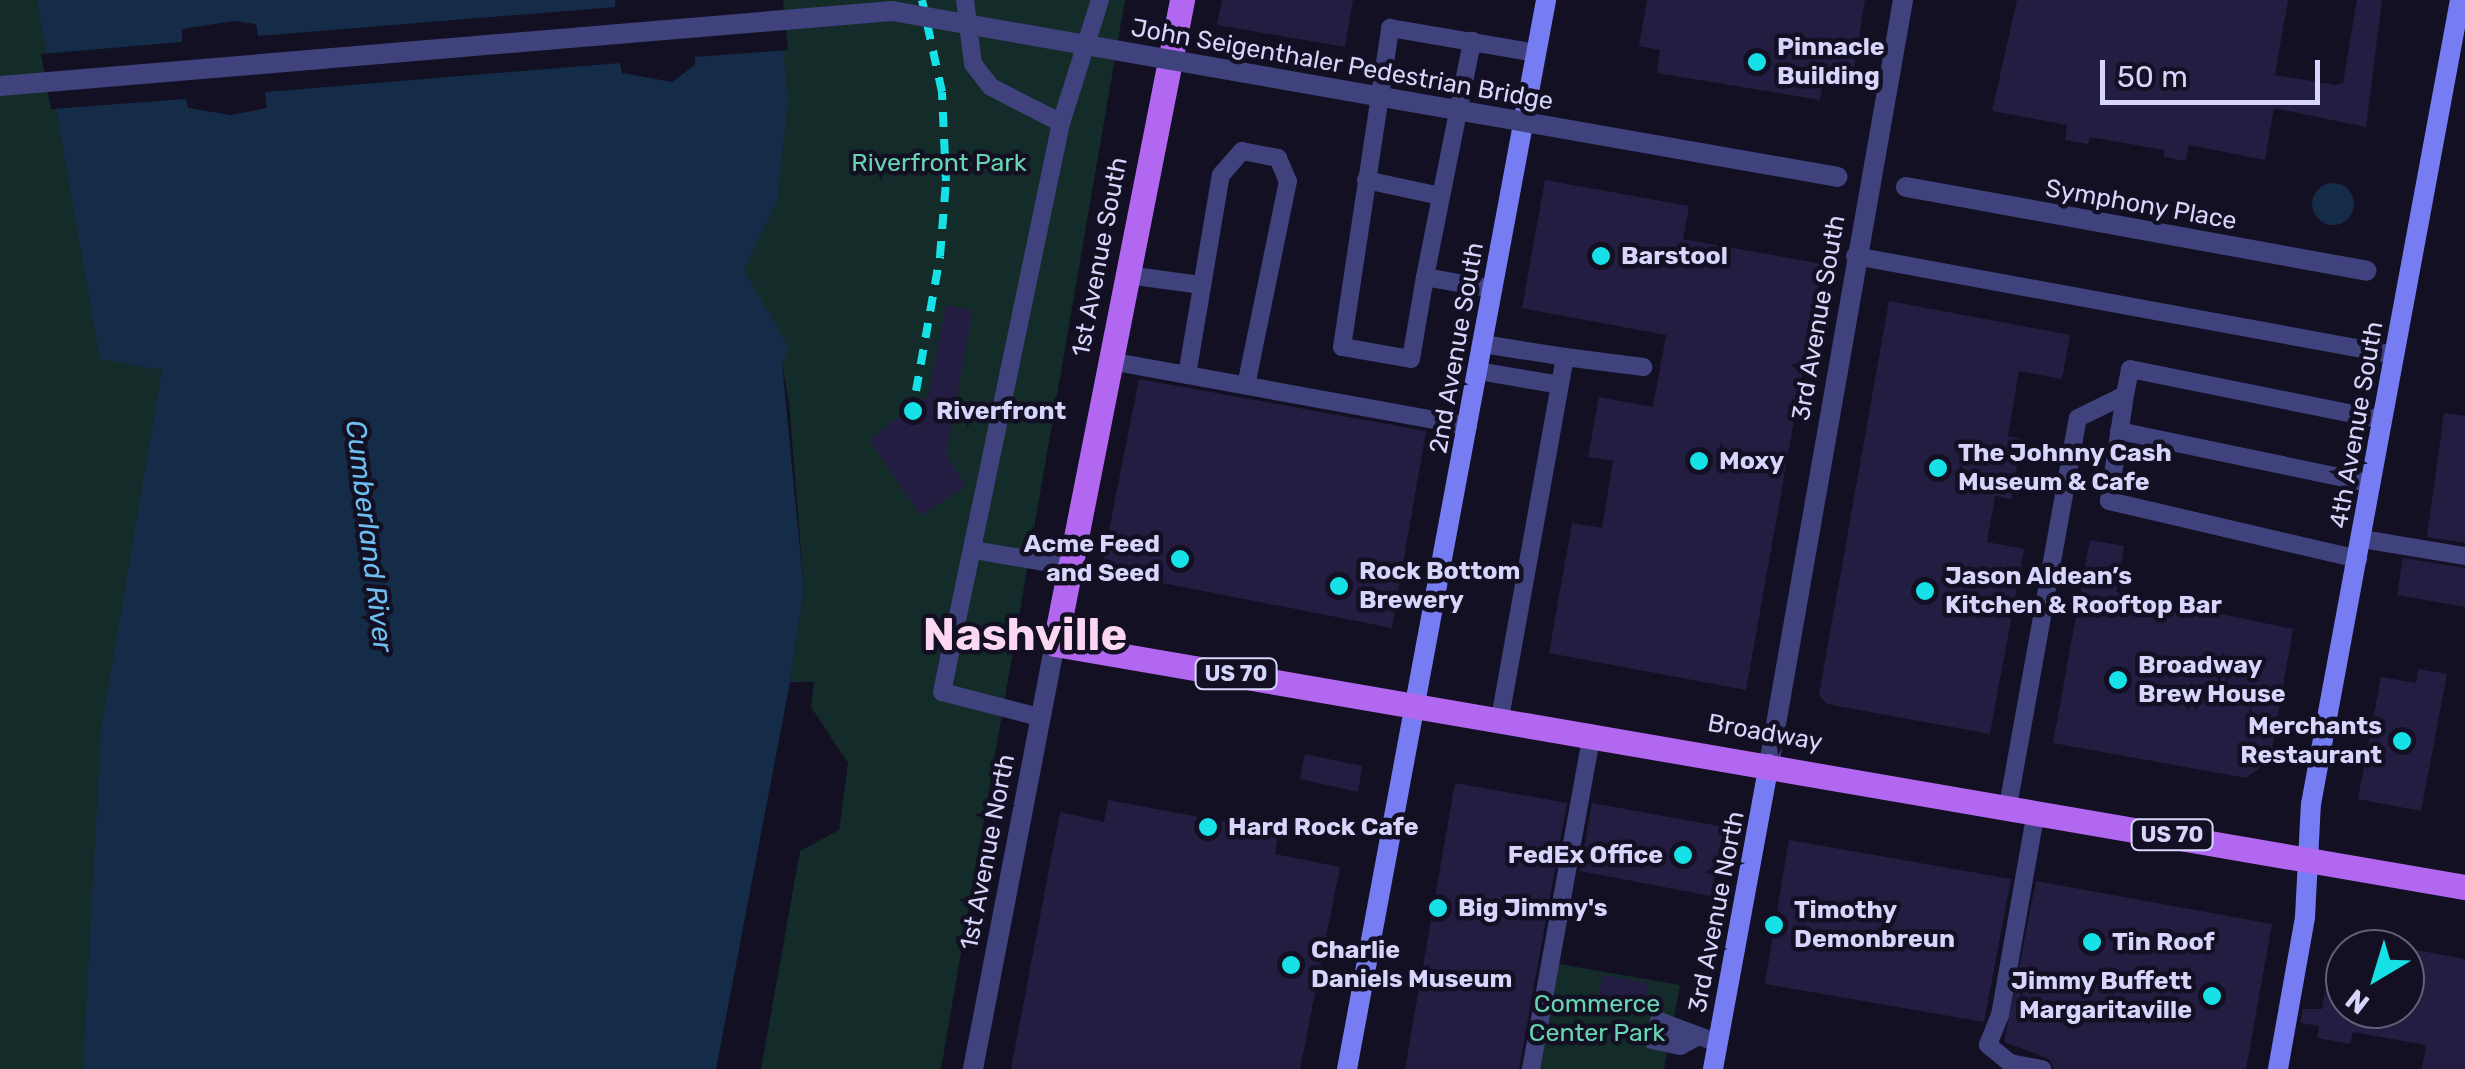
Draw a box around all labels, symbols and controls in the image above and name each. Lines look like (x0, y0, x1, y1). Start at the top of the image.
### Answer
street label: John Seigenthaler Pedestrian Bridge (1128, 13, 1556, 117)
place label: Pinnacle Building (1777, 33, 1885, 92)
scale bar (2105, 40, 2325, 102)
marker: Pinnacle Building (1746, 51, 1768, 73)
text: 50 m (2117, 59, 2188, 95)
park label: Riverfront Park (851, 148, 1027, 178)
street label: 1st Avenue South (1066, 155, 1134, 359)
street label: Symphony Place (2043, 173, 2239, 237)
street label: 3rd Avenue South (1786, 213, 1852, 423)
street label: 2nd Avenue South (1424, 240, 1490, 456)
place label: Barstool (1621, 241, 1728, 271)
marker: Barstool (1590, 245, 1612, 267)
street label: 4th Avenue South (2324, 319, 2390, 531)
place label: Riverfront (936, 396, 1066, 426)
marker: Riverfront (900, 398, 926, 424)
water label: Cumberland River (338, 418, 400, 654)
place label: The Johnny Cash Museum & Cafe (1958, 439, 2172, 498)
place label: Moxy (1719, 446, 1784, 476)
marker: Moxy (1688, 450, 1710, 472)
marker: The Johnny Cash Museum & Cafe (1927, 457, 1949, 479)
place label: Acme Feed and Seed (1024, 530, 1160, 589)
marker: Acme Feed and Seed (1169, 548, 1191, 570)
place label: Rock Bottom Brewery (1359, 557, 1520, 616)
place label: Jason Aldean’s Kitchen & Rooftop Bar (1945, 562, 2222, 621)
marker: Rock Bottom Brewery (1328, 575, 1350, 597)
marker: Jason Aldean’s Kitchen & Rooftop Bar (1914, 580, 1936, 602)
district label: Nashville (923, 608, 1127, 662)
place label: Broadway Brew House (2138, 651, 2286, 710)
road number: US 70 (1194, 657, 1278, 691)
marker: Broadway Brew House (2107, 669, 2129, 691)
street label: Broadway (1705, 708, 1825, 758)
place label: Merchants Restaurant (2240, 712, 2382, 771)
marker: Merchants Restaurant (2391, 730, 2413, 752)
street label: 1st Avenue North (954, 751, 1022, 953)
street label: 3rd Avenue North (1683, 808, 1751, 1016)
place label: Hard Rock Cafe (1228, 812, 1419, 842)
marker: Hard Rock Cafe (1197, 816, 1219, 838)
road number: US 70 (2130, 818, 2214, 852)
place label: FedEx Office (1508, 840, 1663, 870)
marker: FedEx Office (1672, 844, 1694, 866)
place label: Big Jimmy's (1458, 893, 1608, 923)
place label: Timothy Demonbreun (1794, 896, 1955, 955)
marker: Big Jimmy's (1427, 897, 1449, 919)
marker: Timothy Demonbreun (1763, 914, 1785, 936)
place label: Tin Roof (2112, 927, 2215, 957)
north arrow (2325, 929, 2425, 1029)
marker: Tin Roof (2081, 931, 2103, 953)
place label: Charlie Daniels Museum (1311, 936, 1512, 995)
marker: Charlie Daniels Museum (1280, 954, 1302, 976)
place label: Jimmy Buffett Margaritaville (2011, 967, 2192, 1026)
text: N (2339, 982, 2376, 1021)
marker: Jimmy Buffett Margaritaville (2201, 985, 2223, 1007)
park label: Commerce Center Park (1528, 990, 1666, 1049)

